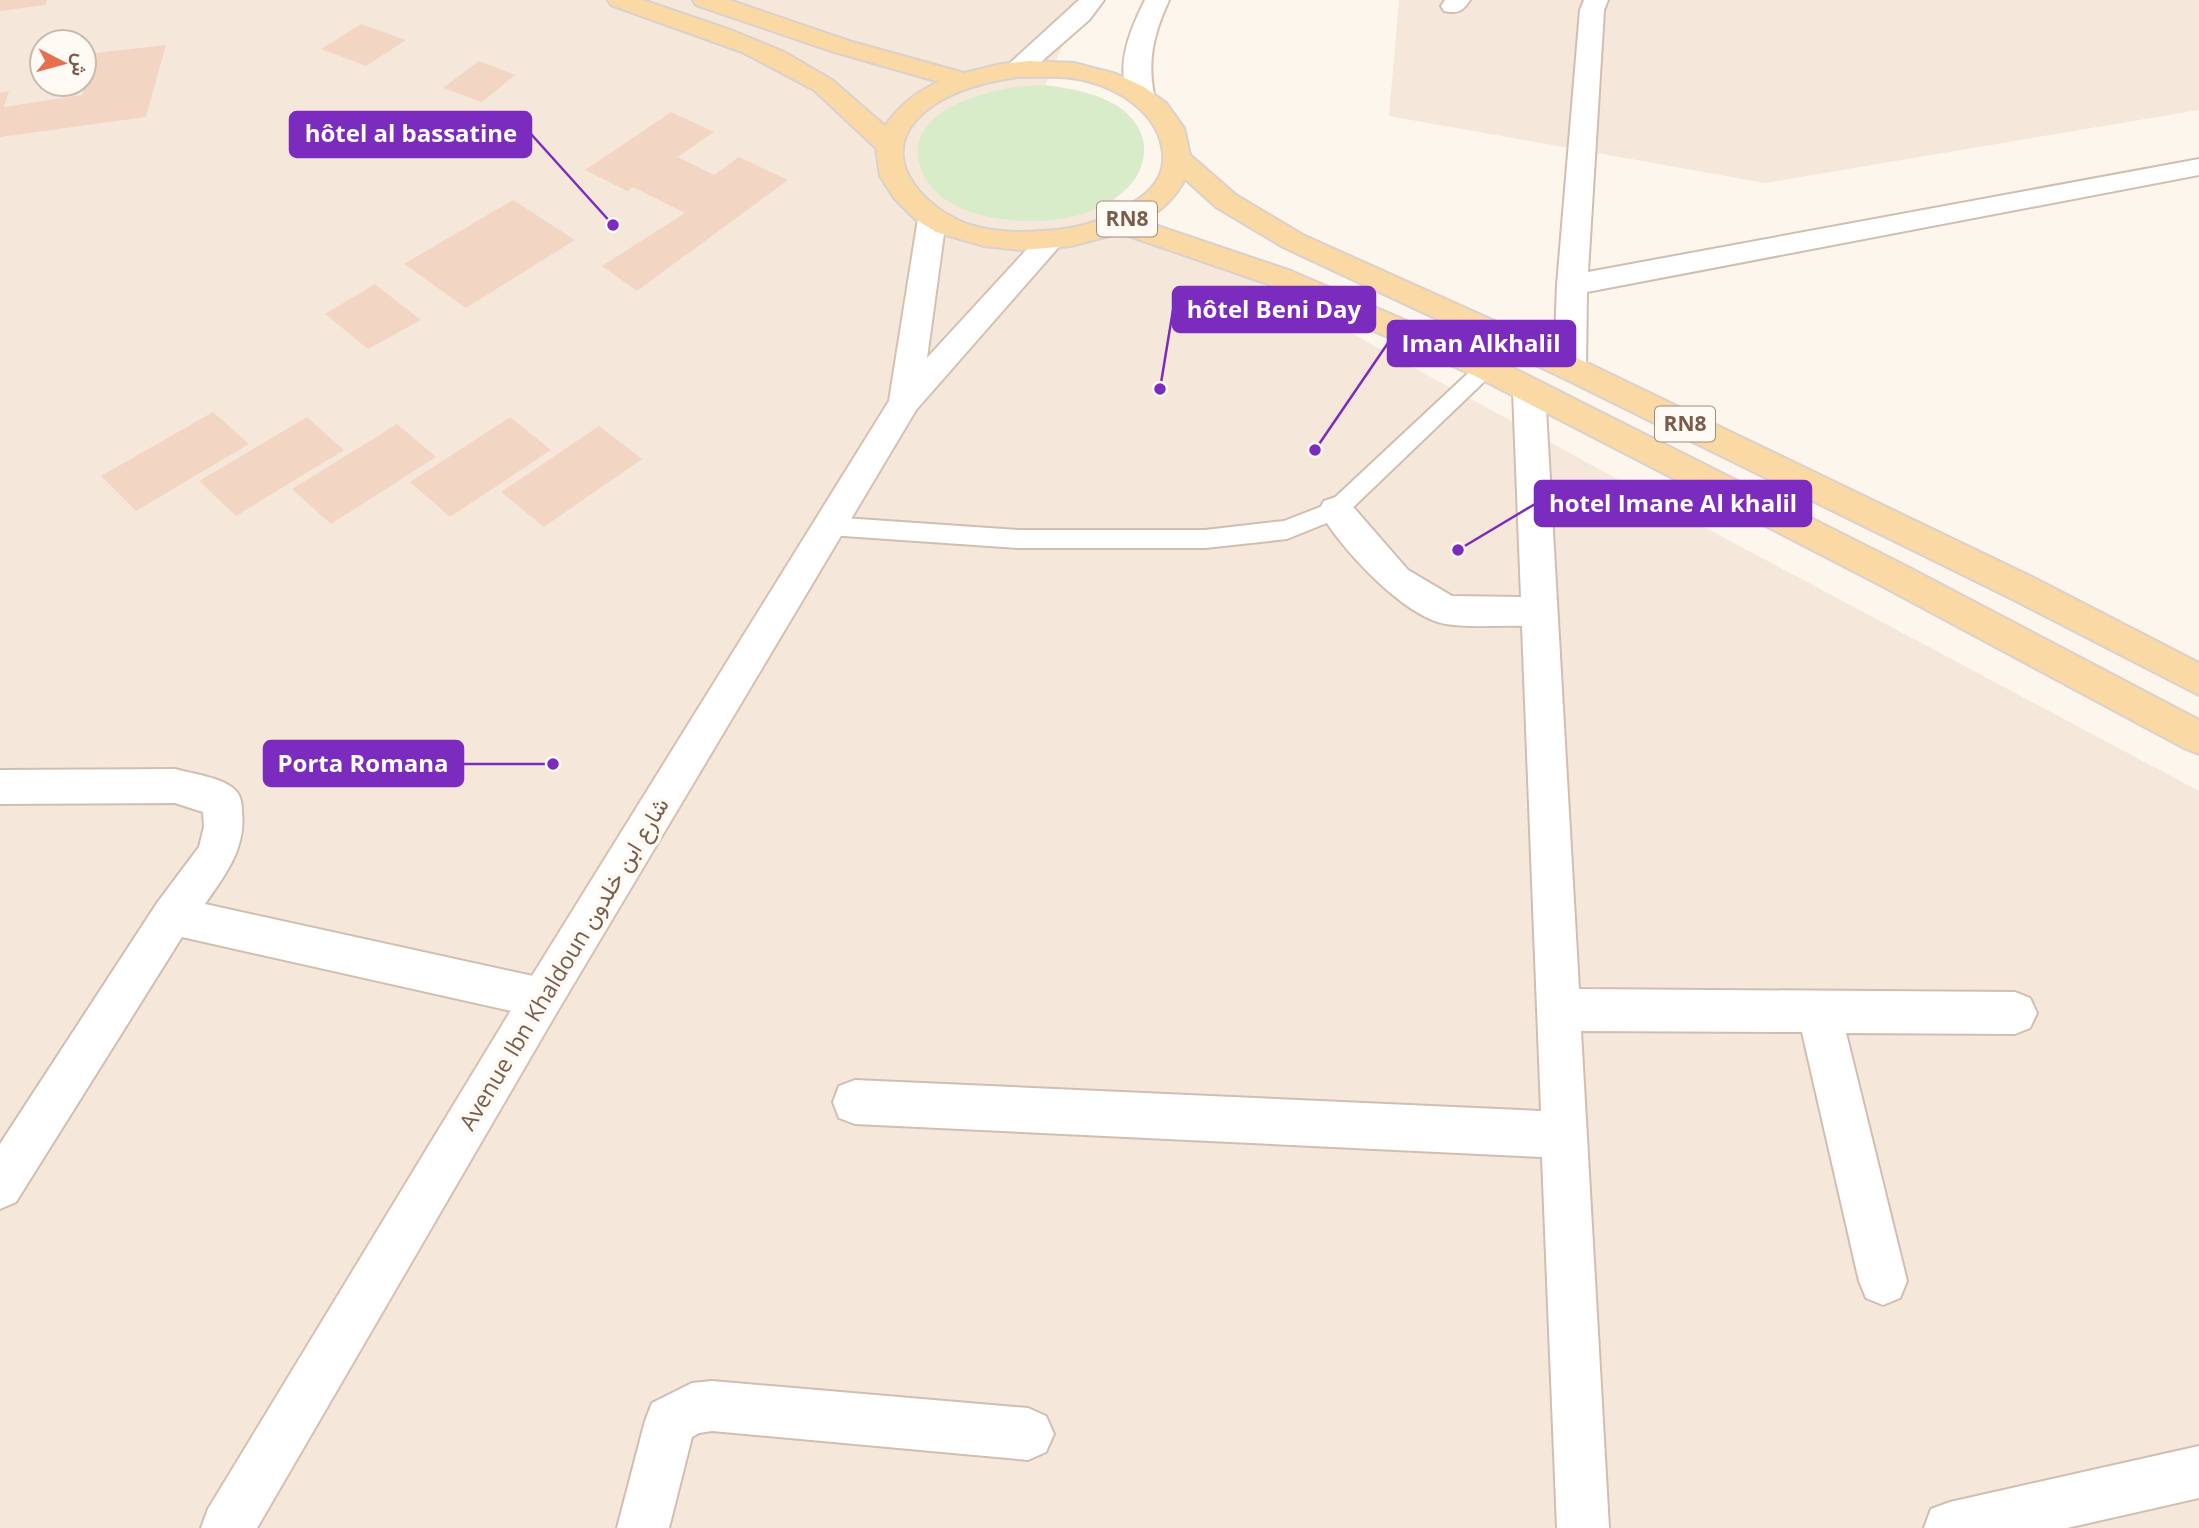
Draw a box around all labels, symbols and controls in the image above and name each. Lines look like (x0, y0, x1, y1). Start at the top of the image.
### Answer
north arrow (28, 28, 98, 98)
text: ش (66, 52, 94, 78)
callout: hôtel al bassatine (290, 112, 531, 157)
text: hôtel al bassatine (305, 116, 517, 149)
road number: RN8 (1097, 202, 1157, 236)
callout: hôtel Beni Day (1173, 287, 1375, 332)
text: hôtel Beni Day (1187, 292, 1362, 325)
callout: Iman Alkhalil (1388, 321, 1575, 366)
text: Iman Alkhalil (1401, 326, 1561, 359)
road number: RN8 (1655, 406, 1715, 442)
callout: hotel Imane Al khalil (1535, 481, 1811, 526)
text: hotel Imane Al khalil (1549, 486, 1797, 519)
callout: Porta Romana (264, 741, 463, 786)
text: Porta Romana (277, 746, 449, 779)
street label: Avenue Ibn Khaldoun شارع ابن خلدون (451, 791, 676, 1136)

